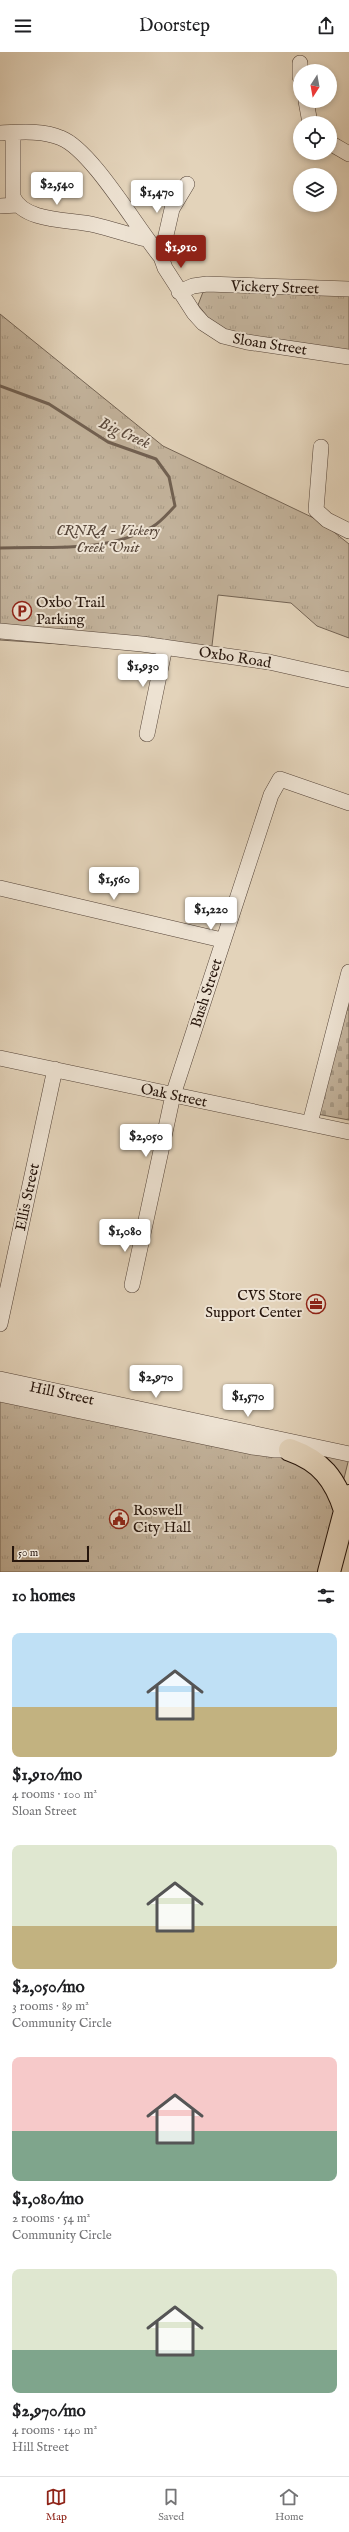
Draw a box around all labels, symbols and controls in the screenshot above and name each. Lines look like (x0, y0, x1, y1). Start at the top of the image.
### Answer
icon: menu (12, 15, 34, 37)
text: Doorstep (139, 15, 210, 38)
icon: share (315, 15, 337, 37)
north arrow (293, 64, 337, 108)
map controls (293, 64, 337, 212)
button: locate (293, 116, 337, 160)
button: layers (293, 168, 337, 212)
pin: $2,540 (24, 172, 90, 206)
text: $2,540 (40, 176, 74, 193)
pin: $1,470 (124, 180, 190, 214)
text: $1,470 (140, 184, 174, 201)
pin: $1,910 (148, 235, 214, 269)
text: $1,910 (165, 239, 197, 256)
street label: Vickery Street (229, 276, 320, 299)
street label: Sloan Street (231, 329, 308, 360)
water label: Big Creek (95, 414, 154, 454)
park label: CRNRA - Vickery Creek Unit (56, 521, 160, 557)
place label: Oxbo Trail Parking (36, 593, 106, 629)
parking icon: Oxbo Trail Parking (11, 600, 33, 622)
street label: Oxbo Road (197, 642, 273, 673)
pin: $1,930 (110, 654, 176, 688)
text: $1,930 (127, 658, 159, 675)
pin: $1,560 (81, 867, 147, 901)
text: $1,560 (98, 871, 130, 888)
pin: $1,220 (178, 897, 244, 931)
text: $1,220 (194, 901, 228, 918)
street label: Bush Street (186, 956, 227, 1030)
street label: Oak Street (139, 1079, 209, 1112)
pin: $2,050 (113, 1124, 179, 1158)
text: $2,050 (129, 1128, 163, 1145)
street label: Ellis Street (11, 1162, 44, 1233)
pin: $1,080 (92, 1219, 158, 1253)
text: $1,080 (108, 1223, 142, 1240)
place label: CVS Store Support Center (205, 1286, 302, 1322)
office icon: CVS Store Support Center (305, 1293, 327, 1315)
pin: $2,970 (123, 1365, 189, 1399)
text: $2,970 (139, 1369, 173, 1386)
street label: Hill Street (28, 1377, 96, 1410)
pin: $1,570 (215, 1384, 281, 1418)
text: $1,570 (232, 1388, 264, 1405)
place label: Roswell City Hall (133, 1501, 192, 1537)
public building icon: Roswell City Hall (108, 1508, 130, 1530)
scale bar (12, 1544, 89, 1563)
text: 50 m (18, 1546, 38, 1560)
icon: filters (315, 1585, 337, 1607)
text: 10 homes (12, 1586, 75, 1607)
icon: home (139, 1659, 211, 1731)
text: $1,910/mo (12, 1765, 82, 1786)
text: 4 rooms · 100 m² (12, 1786, 97, 1803)
text: Sloan Street (12, 1803, 77, 1820)
icon: home (139, 1871, 211, 1943)
text: $2,050/mo (12, 1977, 85, 1998)
text: 3 rooms · 89 m² (12, 1998, 89, 2015)
text: Community Circle (12, 2015, 112, 2032)
icon: home (139, 2083, 211, 2155)
text: $1,080/mo (12, 2189, 84, 2210)
text: 2 rooms · 54 m² (12, 2210, 90, 2227)
text: Community Circle (12, 2227, 112, 2244)
icon: home (139, 2295, 211, 2367)
text: $2,970/mo (12, 2401, 86, 2422)
text: 4 rooms · 140 m² (12, 2422, 97, 2439)
text: Hill Street (12, 2439, 69, 2456)
tab: Map (45, 2486, 67, 2524)
tab: Saved (158, 2486, 184, 2524)
tab: Home (275, 2486, 304, 2524)

